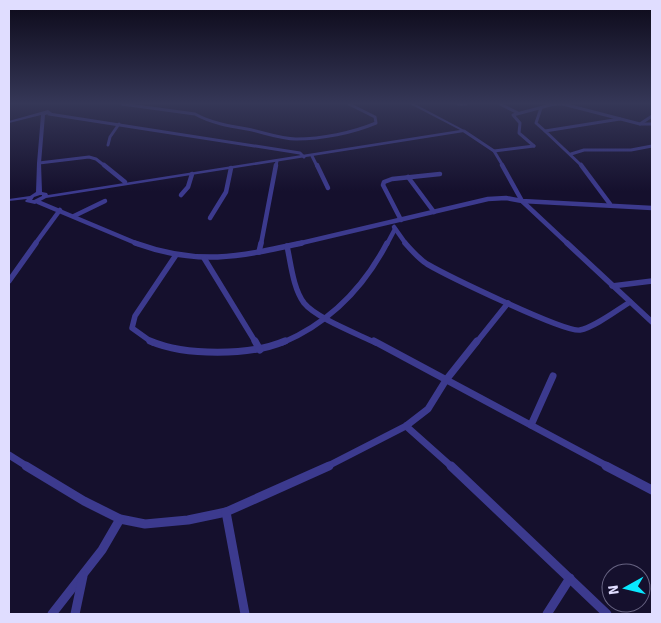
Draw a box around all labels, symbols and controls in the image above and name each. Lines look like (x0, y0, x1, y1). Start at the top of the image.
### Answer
north arrow (601, 563, 651, 613)
text: N (605, 584, 623, 596)

